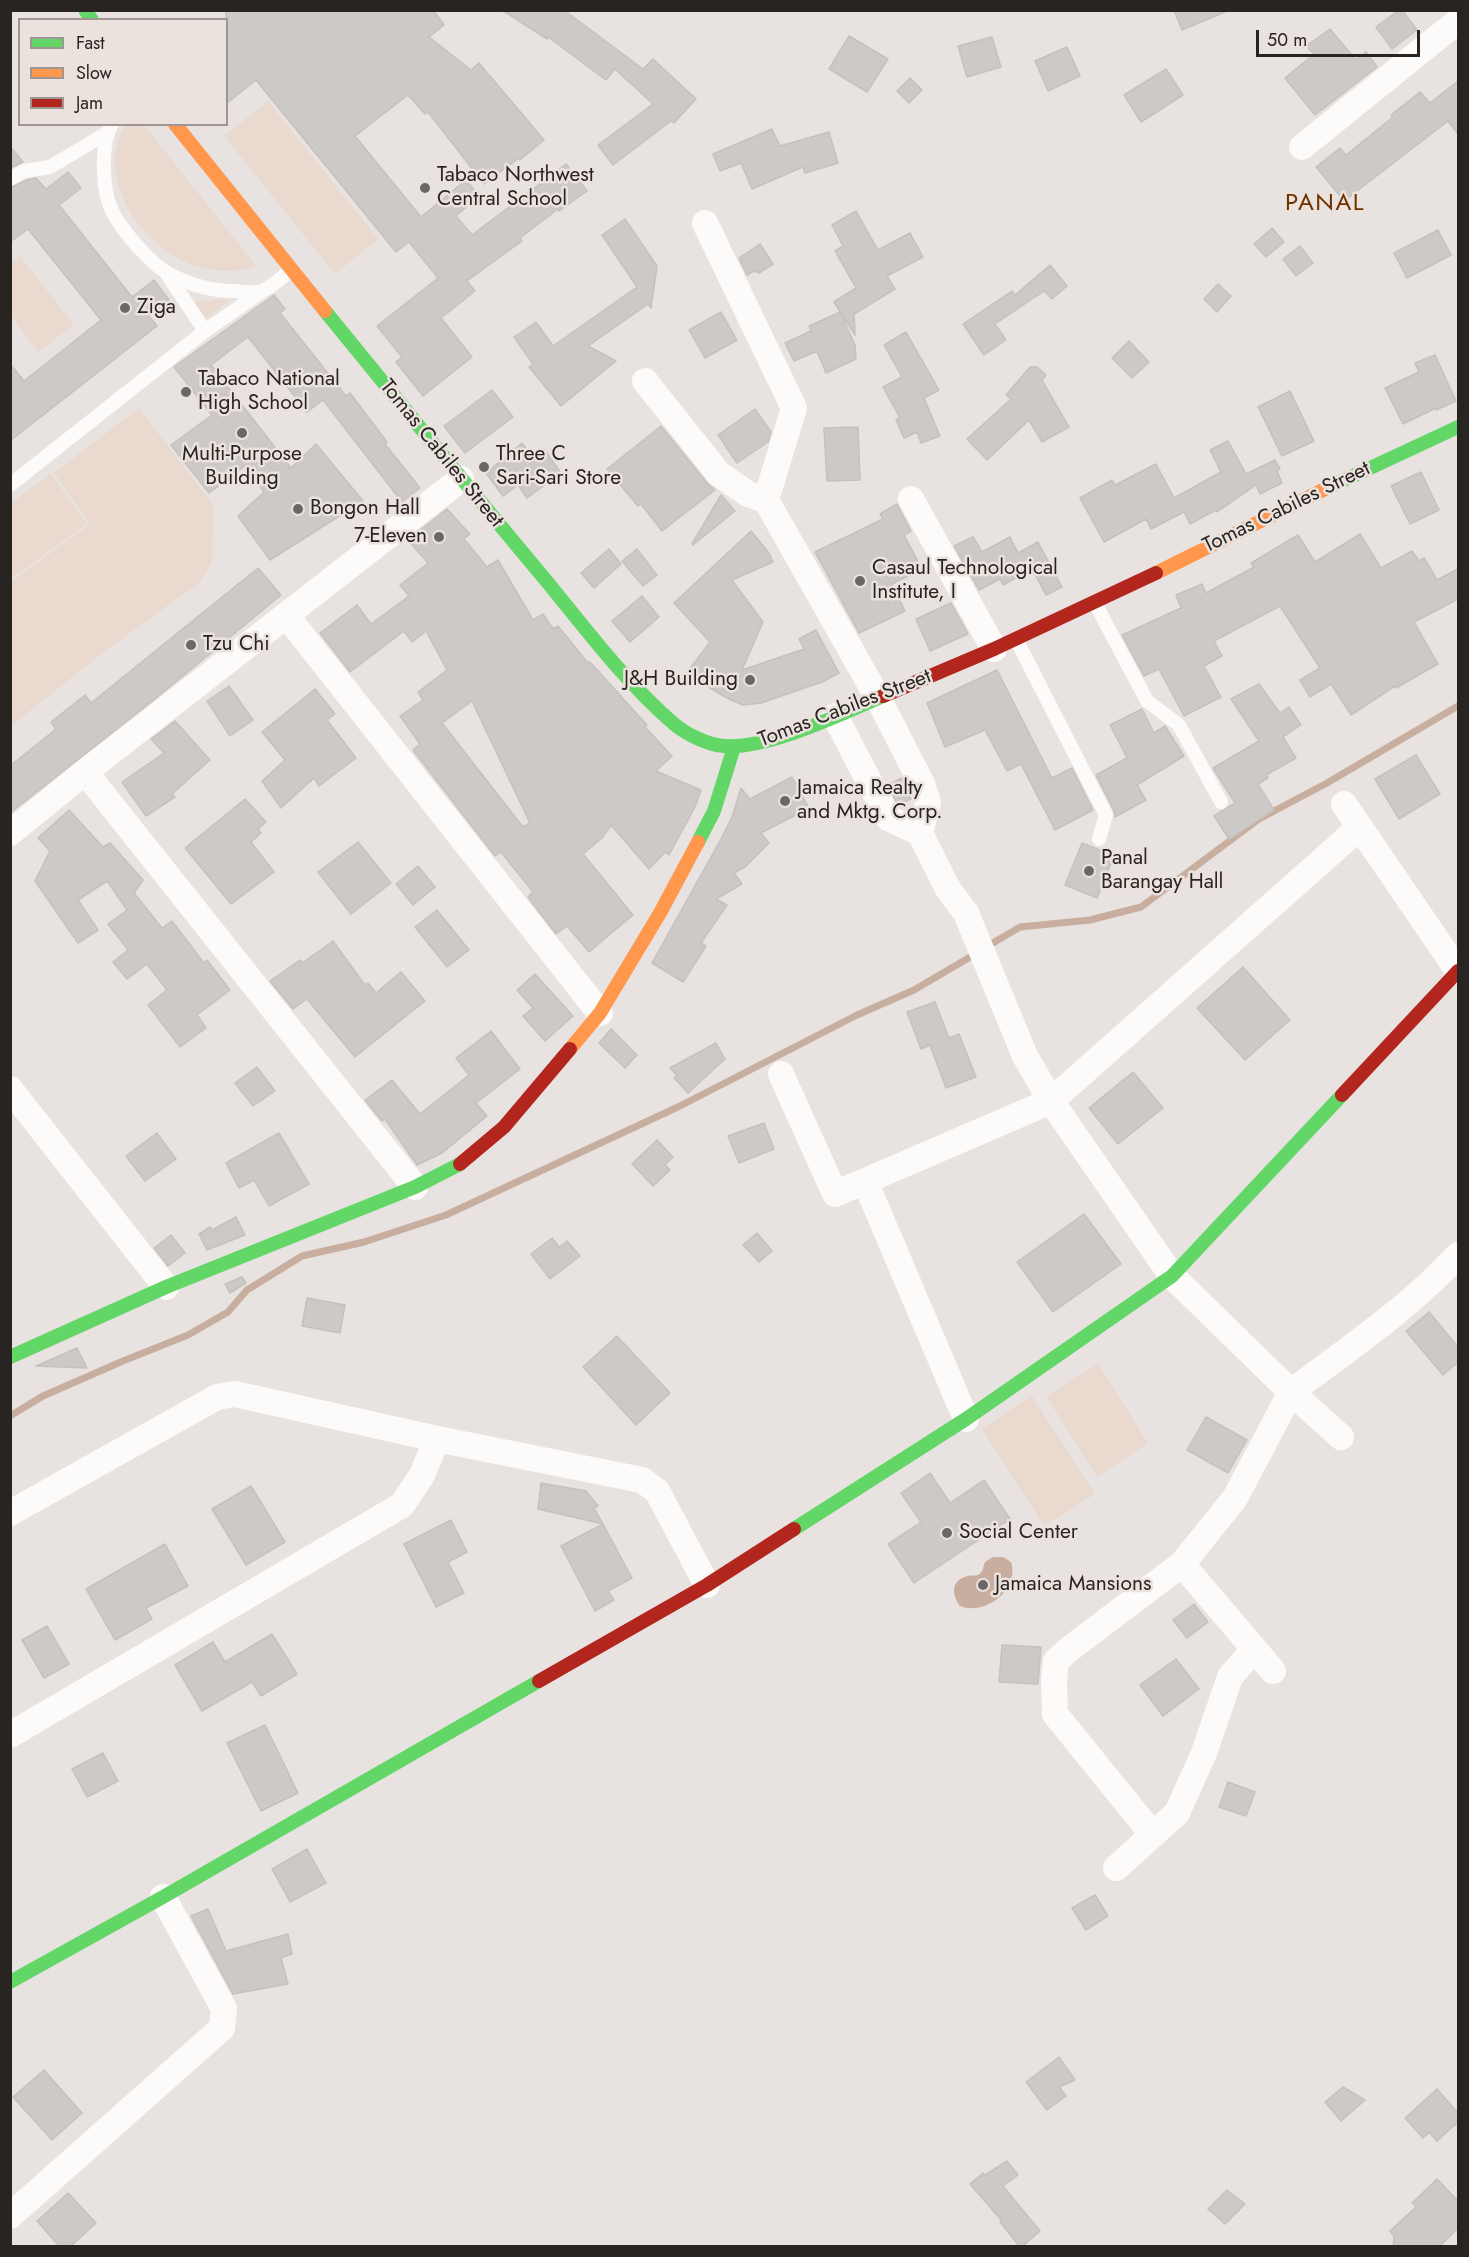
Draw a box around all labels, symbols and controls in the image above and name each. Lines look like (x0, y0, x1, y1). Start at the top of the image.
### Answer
legend (18, 18, 228, 126)
scale bar (1259, 18, 1422, 56)
text: 50 m (1267, 27, 1307, 53)
text: Fast (76, 30, 105, 56)
text: Slow (76, 60, 112, 86)
text: Jam (76, 90, 103, 116)
place label: Tabaco Northwest Central School (437, 163, 594, 213)
marker: Tabaco Northwest Central School (418, 181, 432, 195)
district label: PANAL (1285, 190, 1365, 218)
place label: Ziga (137, 295, 176, 321)
marker: Ziga (118, 301, 132, 315)
place label: Tabaco National High School (198, 367, 340, 417)
street label: Tomas Cabiles Street (374, 375, 508, 533)
marker: Tabaco National High School (179, 385, 193, 399)
marker: Multi-Purpose Building (235, 426, 249, 440)
place label: Multi-Purpose Building (182, 442, 302, 492)
place label: Three C Sari-Sari Store (496, 442, 621, 492)
street label: Tomas Cabiles Street (1199, 457, 1375, 559)
marker: Three C Sari-Sari Store (477, 460, 491, 474)
place label: Bongon Hall (310, 496, 420, 522)
marker: Bongon Hall (291, 502, 305, 516)
place label: 7-Eleven (354, 524, 427, 550)
marker: 7-Eleven (432, 530, 446, 544)
place label: Casaul Technological Institute, I (872, 556, 1058, 606)
marker: Casaul Technological Institute, I (853, 574, 867, 588)
place label: Tzu Chi (203, 632, 270, 658)
marker: Tzu Chi (184, 638, 198, 652)
street label: Tomas Cabiles Street (755, 664, 935, 754)
place label: J&H Building (624, 667, 738, 693)
marker: J&H Building (743, 673, 757, 687)
place label: Jamaica Realty and Mktg. Corp. (797, 776, 943, 826)
marker: Jamaica Realty and Mktg. Corp. (778, 794, 792, 808)
place label: Panal Barangay Hall (1101, 846, 1223, 896)
marker: Panal Barangay Hall (1082, 864, 1096, 878)
place label: Social Center (959, 1520, 1078, 1546)
marker: Social Center (940, 1526, 954, 1540)
place label: Jamaica Mansions (995, 1572, 1152, 1598)
marker: Jamaica Mansions (976, 1578, 990, 1592)

